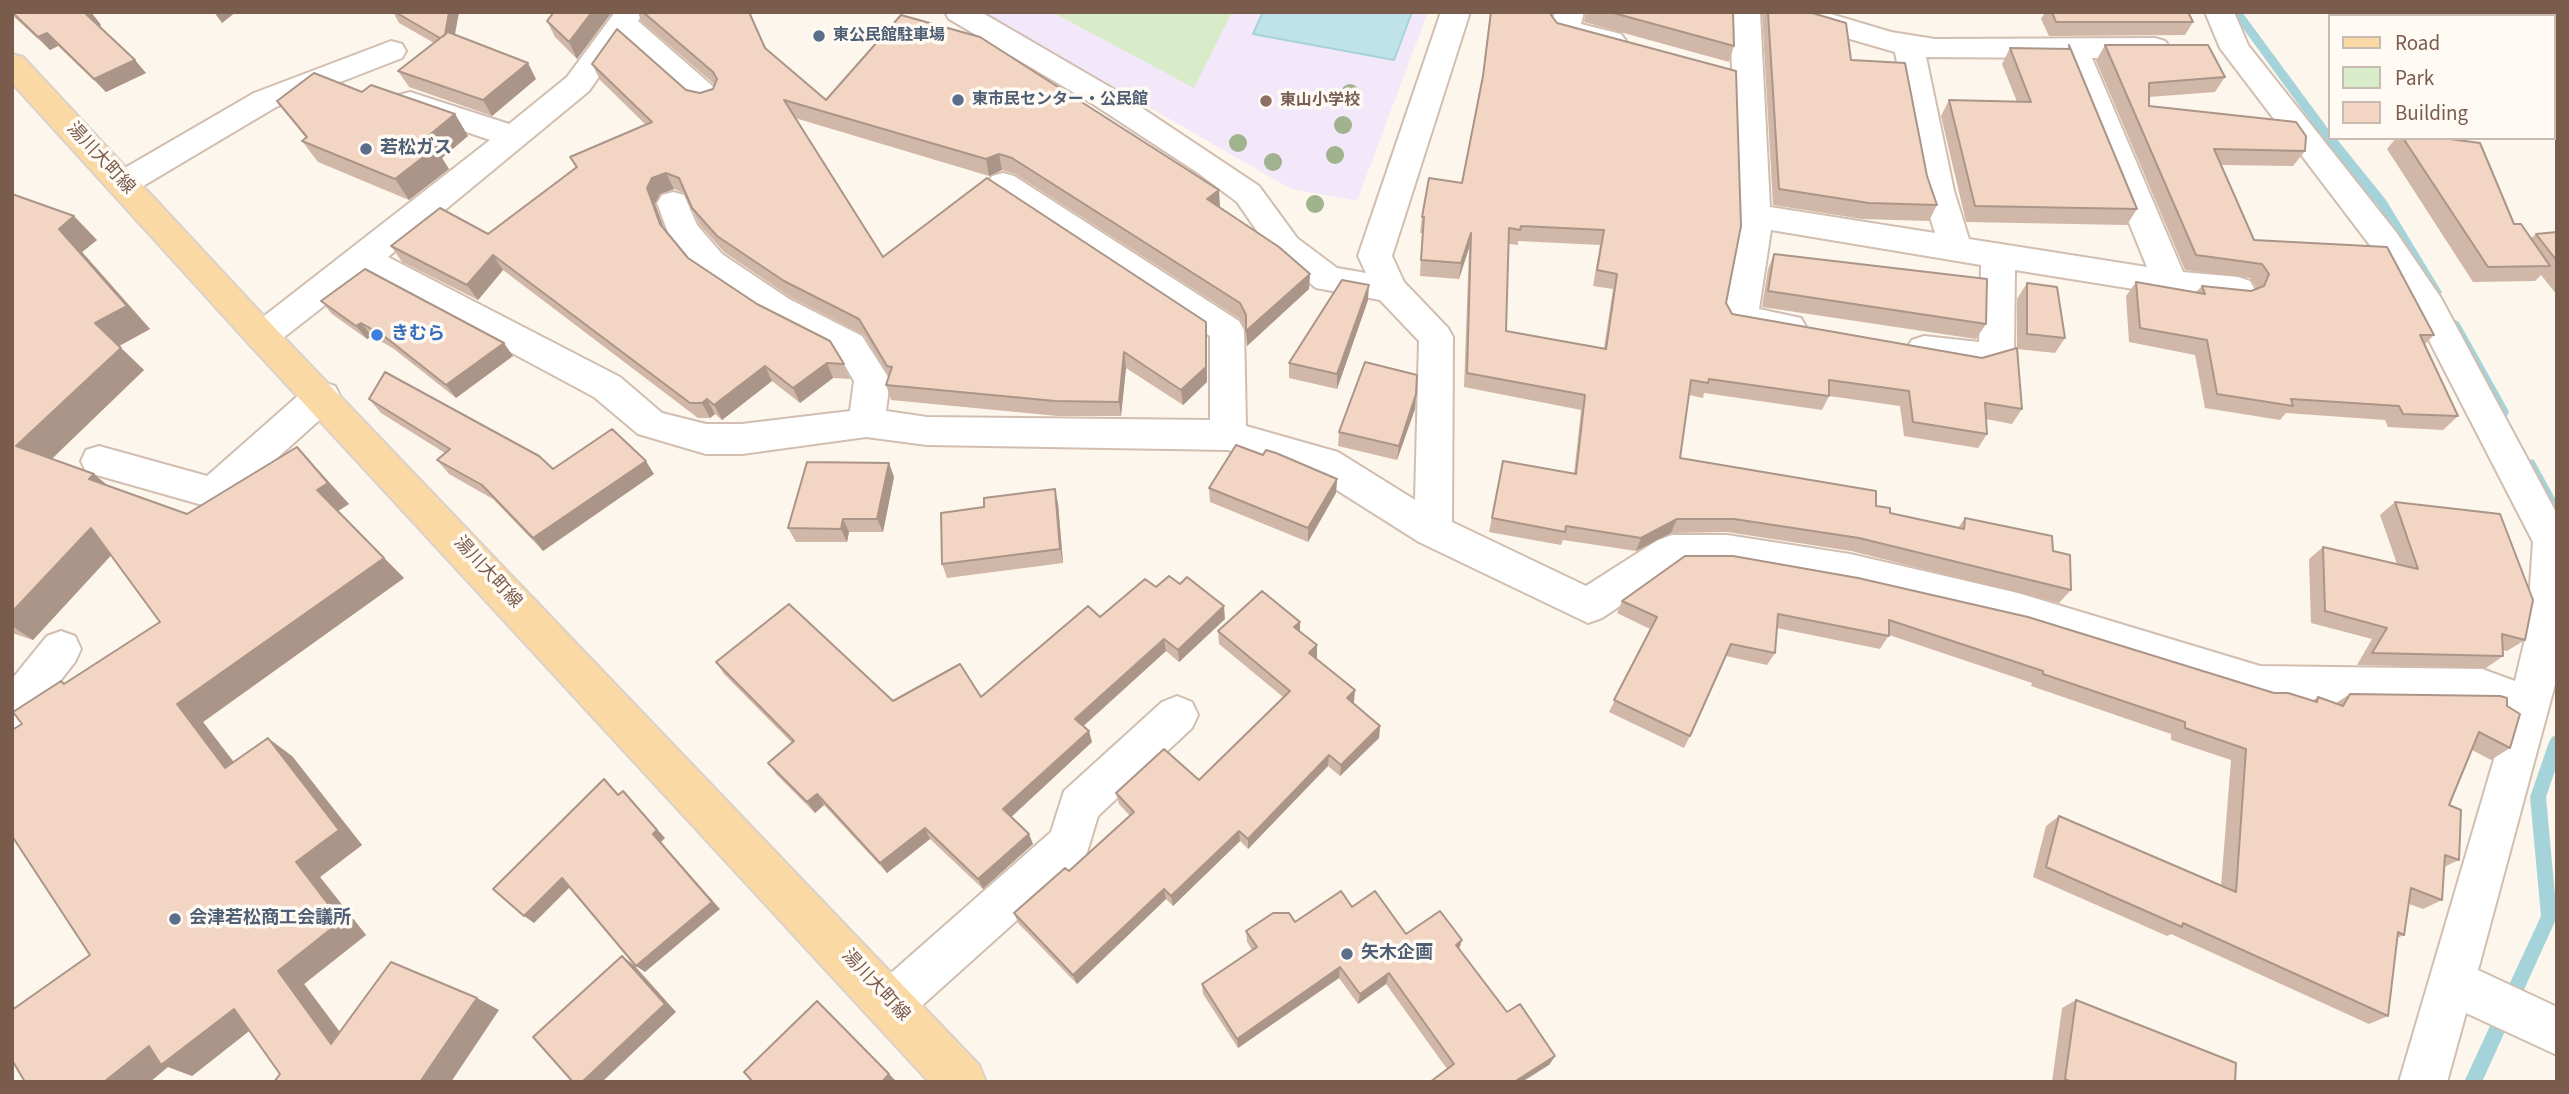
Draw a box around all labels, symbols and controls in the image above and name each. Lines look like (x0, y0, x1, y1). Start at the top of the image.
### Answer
legend (2328, 14, 2555, 140)
place label: 東公民館駐車場 (833, 26, 945, 46)
marker: 東公民館駐車場 (811, 28, 827, 44)
text: Road (2395, 28, 2440, 58)
text: Park (2395, 63, 2434, 93)
place label: 東市民センター・公民館 (972, 90, 1148, 110)
place label: 東山小学校 (1280, 91, 1360, 111)
marker: 東市民センター・公民館 (950, 92, 966, 108)
marker: 東山小学校 (1258, 93, 1274, 109)
text: Building (2395, 98, 2468, 128)
street label: 湯川大町線 (61, 119, 139, 199)
place label: 若松ガス (380, 138, 452, 160)
marker: 若松ガス (358, 141, 374, 157)
place label: きむら (391, 324, 445, 346)
marker: きむら (369, 327, 385, 343)
street label: 湯川大町線 (448, 533, 526, 613)
place label: 会津若松商工会議所 (189, 908, 351, 930)
marker: 会津若松商工会議所 (167, 911, 183, 927)
place label: 矢木企画 (1361, 943, 1433, 965)
street label: 湯川大町線 (836, 946, 914, 1026)
marker: 矢木企画 (1339, 946, 1355, 962)

